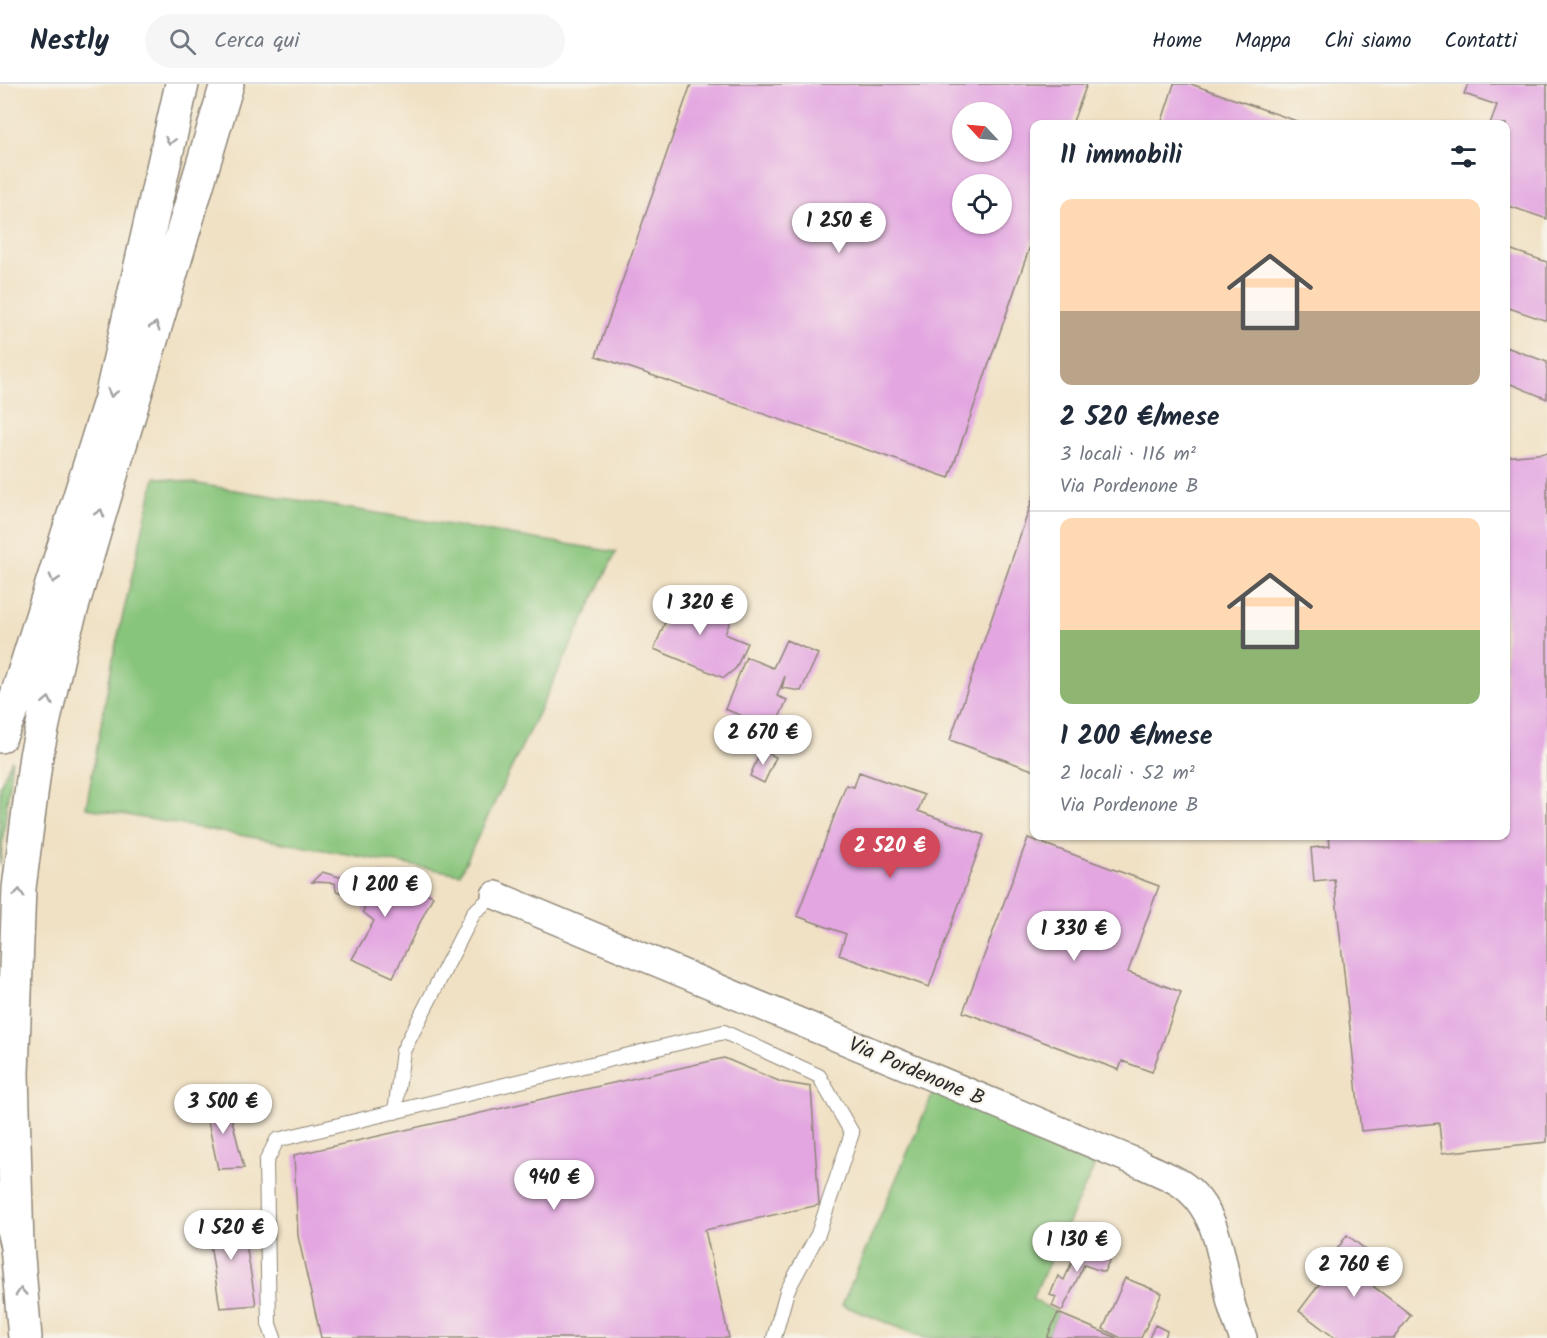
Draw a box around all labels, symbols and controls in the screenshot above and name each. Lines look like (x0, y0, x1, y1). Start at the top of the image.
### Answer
search box (145, 14, 565, 68)
text: Nestly (30, 19, 109, 64)
text: Cerca qui (214, 24, 300, 59)
icon: search (166, 25, 199, 58)
text: Home (1152, 25, 1202, 58)
text: Mappa (1235, 25, 1291, 58)
text: Chi siamo (1324, 25, 1411, 58)
text: Contatti (1444, 25, 1517, 58)
north arrow (952, 102, 1012, 162)
map controls (952, 102, 1012, 234)
text: 11 immobili (1060, 135, 1182, 177)
one-way arrow (164, 136, 177, 146)
icon: filters (1447, 140, 1480, 173)
button: locate (952, 174, 1012, 234)
pin: 1 250 € (784, 203, 894, 254)
text: 1 250 € (806, 206, 872, 238)
icon: home (1216, 238, 1324, 346)
one-way arrow (148, 321, 160, 332)
one-way arrow (106, 387, 119, 397)
text: 2 520 €/mese (1060, 397, 1219, 439)
text: 3 locali · 116 m² (1060, 439, 1196, 471)
text: Via Pordenone B (1060, 471, 1198, 503)
one-way arrow (93, 508, 105, 519)
icon: home (1216, 557, 1324, 665)
one-way arrow (49, 573, 62, 584)
pin: 1 320 € (645, 585, 755, 636)
text: 1 320 € (667, 588, 733, 620)
one-way arrow (41, 696, 54, 706)
pin: 2 670 € (708, 715, 818, 766)
text: 1 200 €/mese (1060, 716, 1212, 758)
text: 2 670 € (728, 718, 798, 750)
text: 2 locali · 52 m² (1060, 758, 1195, 790)
text: Via Pordenone B (1060, 790, 1198, 822)
pin: 2 520 € (835, 828, 945, 879)
text: 2 520 € (854, 831, 926, 863)
pin: 1 200 € (330, 867, 440, 918)
text: 1 200 € (352, 870, 418, 902)
one-way arrow (13, 889, 26, 898)
pin: 1 330 € (1019, 911, 1129, 962)
text: 1 330 € (1041, 914, 1107, 946)
street label: Via Pordenone B (843, 1029, 990, 1116)
pin: 3 500 € (168, 1084, 278, 1135)
text: 3 500 € (188, 1087, 258, 1119)
pin: 940 € (512, 1160, 596, 1211)
text: 940 € (528, 1163, 580, 1195)
pin: 1 520 € (176, 1210, 286, 1261)
text: 1 520 € (198, 1213, 264, 1245)
pin: 1 130 € (1022, 1222, 1132, 1273)
text: 1 130 € (1046, 1225, 1108, 1257)
pin: 2 760 € (1299, 1247, 1409, 1298)
text: 2 760 € (1319, 1250, 1389, 1282)
one-way arrow (15, 1287, 28, 1296)

